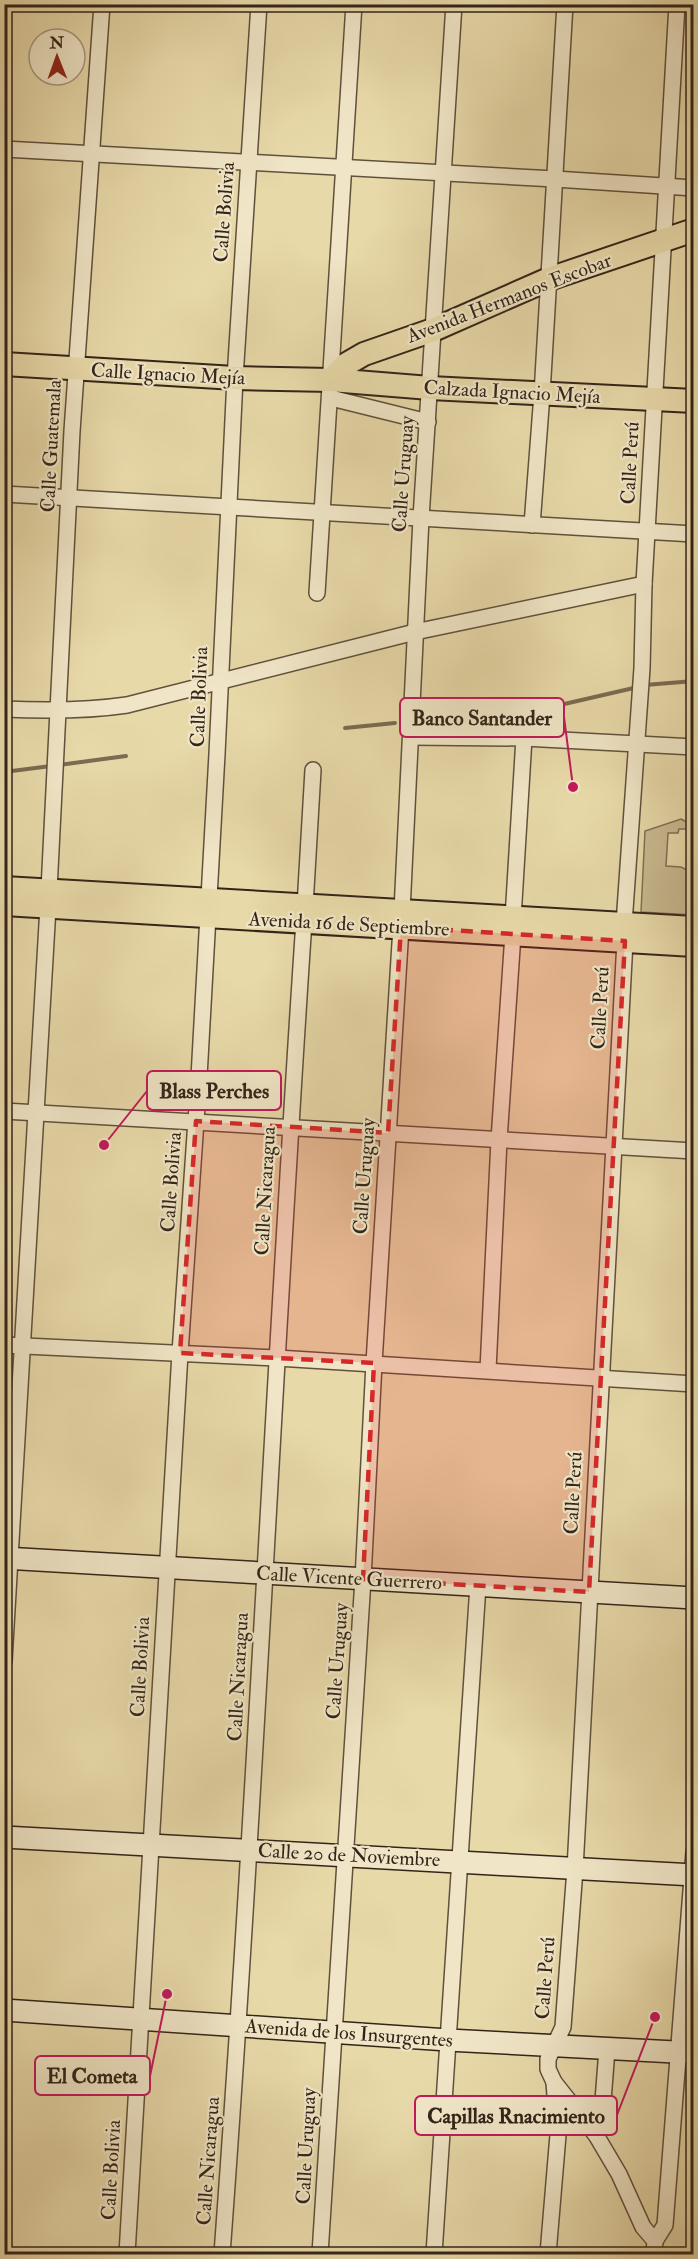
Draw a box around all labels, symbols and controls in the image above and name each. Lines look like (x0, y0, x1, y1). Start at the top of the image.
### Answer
north arrow (27, 27, 87, 87)
text: N (48, 33, 65, 53)
street label: Calle Bolivia (208, 160, 240, 263)
street label: Avenida Hermanos Escobar (402, 247, 616, 349)
street label: Calle Ignacio Mejía (90, 357, 247, 391)
street label: Calzada Ignacio Mejía (423, 375, 602, 409)
street label: Calle Guatemala (35, 378, 67, 513)
street label: Calle Uruguay (386, 414, 420, 533)
street label: Calle Perú (615, 421, 645, 505)
street label: Calle Bolivia (185, 645, 213, 748)
callout: Banco Santander (400, 698, 564, 737)
text: Banco Santander (412, 705, 553, 732)
street label: Avenida 16 de Septiembre (247, 906, 450, 943)
street label: Calle Perú (585, 966, 615, 1050)
callout: Blass Perches (147, 1071, 281, 1110)
text: Blass Perches (159, 1078, 269, 1105)
street label: Calle Uruguay (347, 1116, 381, 1235)
street label: Calle Nicaragua (249, 1125, 281, 1256)
street label: Calle Bolivia (155, 1130, 187, 1233)
street label: Calle Perú (558, 1451, 588, 1535)
street label: Calle Vicente Guerrero (255, 1561, 443, 1595)
street label: Calle Uruguay (320, 1601, 354, 1720)
street label: Calle Nicaragua (222, 1611, 254, 1742)
street label: Calle Bolivia (125, 1615, 155, 1718)
street label: Calle 20 de Noviembre (257, 1838, 441, 1872)
street label: Calle Perú (530, 1936, 560, 2020)
street label: Avenida de los Insurgentes (243, 2013, 454, 2053)
callout: El Cometa (35, 2056, 150, 2095)
text: El Cometa (47, 2063, 139, 2090)
street label: Calle Uruguay (290, 2086, 322, 2205)
street label: Calle Nicaragua (191, 2095, 225, 2226)
callout: Capillas Rnacimiento (415, 2096, 617, 2135)
text: Capillas Rnacimiento (427, 2103, 605, 2130)
street label: Calle Bolivia (96, 2118, 126, 2221)

